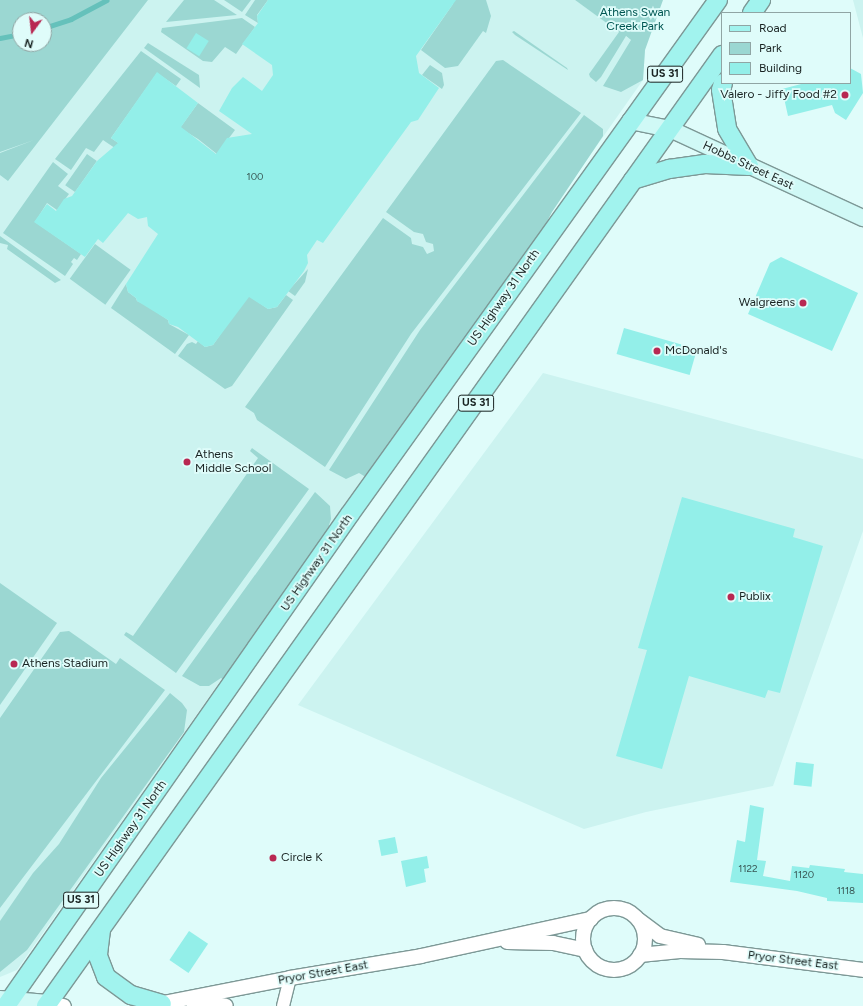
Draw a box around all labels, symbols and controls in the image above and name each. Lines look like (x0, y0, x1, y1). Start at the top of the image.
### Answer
park label: Athens Swan Creek Park (600, 6, 670, 34)
north arrow (12, 12, 52, 52)
legend (721, 12, 851, 84)
text: Road (759, 21, 787, 35)
text: N (23, 36, 35, 50)
text: Park (759, 41, 782, 55)
text: Building (759, 61, 802, 75)
road number: US 31 (647, 65, 683, 83)
place label: Valero - Jiffy Food #2 (720, 88, 837, 102)
marker: Valero - Jiffy Food #2 (840, 90, 850, 100)
street label: Hobbs Street East (700, 139, 796, 193)
house number: 100 (247, 171, 263, 183)
street label: US Highway 31 North (465, 247, 543, 349)
place label: Walgreens (739, 296, 795, 310)
marker: Walgreens (798, 298, 808, 308)
place label: McDonald's (665, 344, 727, 358)
marker: McDonald's (652, 346, 662, 356)
road number: US 31 (458, 394, 494, 412)
place label: Athens Middle School (195, 448, 271, 476)
marker: Athens Middle School (182, 457, 192, 467)
street label: US Highway 31 North (278, 512, 356, 614)
place label: Publix (739, 590, 771, 604)
marker: Publix (726, 592, 736, 602)
place label: Athens Stadium (22, 657, 108, 671)
marker: Athens Stadium (9, 659, 19, 669)
street label: US Highway 31 North (92, 778, 170, 880)
place label: Circle K (281, 851, 322, 865)
marker: Circle K (268, 853, 278, 863)
house number: 1122 (738, 863, 758, 875)
house number: 1120 (794, 869, 814, 881)
house number: 1118 (837, 885, 855, 897)
road number: US 31 (63, 891, 99, 909)
street label: Pryor Street East (747, 948, 839, 974)
street label: Pryor Street East (277, 958, 369, 988)

